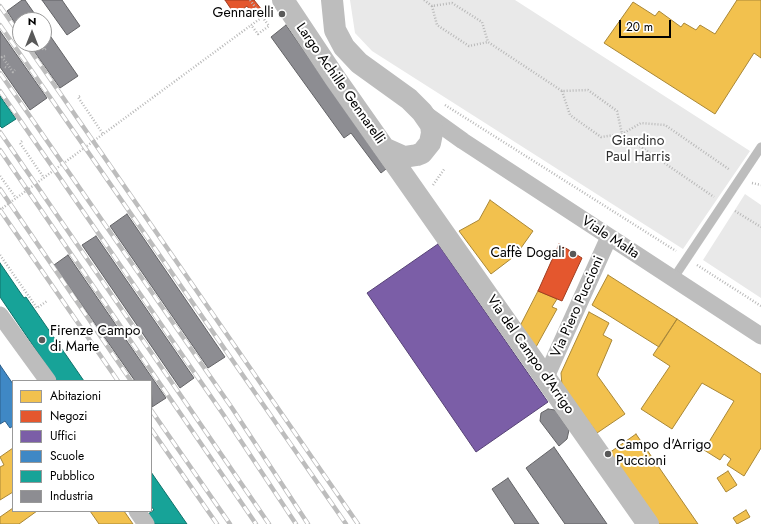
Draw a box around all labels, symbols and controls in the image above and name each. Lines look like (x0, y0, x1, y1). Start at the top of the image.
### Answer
place label: Gennarelli (213, 6, 274, 22)
marker: Gennarelli (277, 9, 287, 19)
north arrow (12, 12, 52, 52)
scale bar (621, 12, 673, 38)
text: N (28, 13, 36, 29)
text: 20 m (626, 18, 653, 36)
street label: Largo Achille Gennarelli (292, 20, 388, 148)
park label: Giardino Paul Harris (606, 134, 670, 166)
street label: Viale Malta (578, 213, 642, 263)
place label: Caffè Dogali (491, 246, 565, 262)
marker: Caffè Dogali (568, 249, 578, 259)
street label: Via Piero Puccioni (548, 254, 608, 360)
street label: Via del Campo d'Arrigo (483, 292, 577, 418)
place label: Firenze Campo di Marte (50, 324, 140, 356)
marker: Firenze Campo di Marte (37, 335, 47, 345)
legend (12, 380, 152, 512)
text: Abitazioni (50, 387, 101, 405)
text: Negozi (50, 407, 87, 425)
text: Uffici (50, 427, 76, 445)
place label: Campo d'Arrigo Puccioni (616, 438, 711, 470)
text: Scuole (50, 447, 84, 465)
marker: Campo d'Arrigo Puccioni (603, 449, 613, 459)
text: Pubblico (50, 467, 94, 485)
text: Industria (50, 487, 93, 505)

